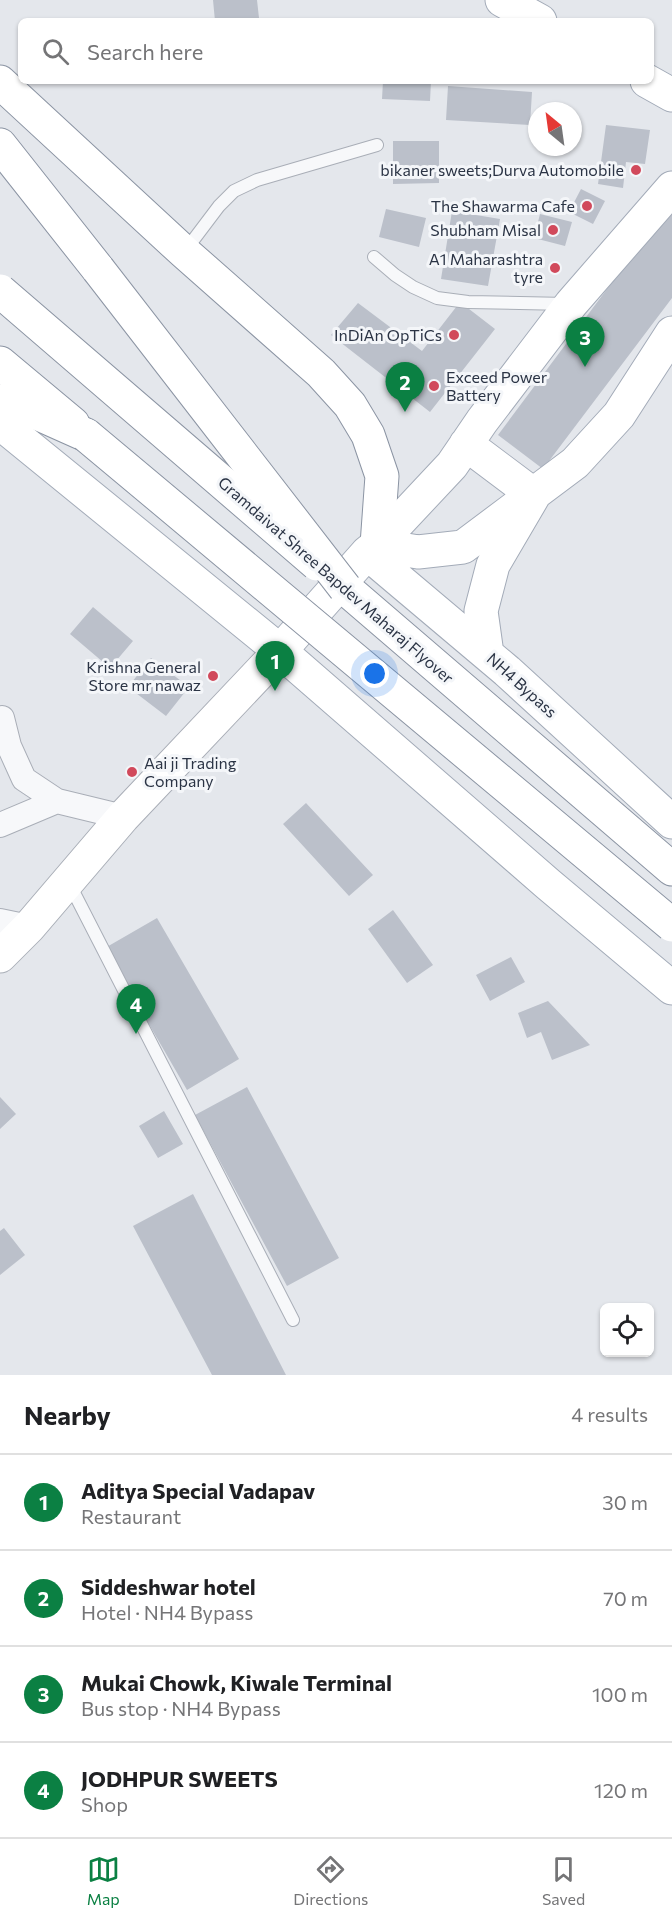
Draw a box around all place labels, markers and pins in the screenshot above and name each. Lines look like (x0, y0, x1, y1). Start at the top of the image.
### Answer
place label: bikaner sweets;Durva Automobile (380, 160, 624, 179)
marker: bikaner sweets;Durva Automobile (629, 163, 643, 177)
place label: The Shawarma Cafe (431, 196, 575, 215)
marker: The Shawarma Cafe (580, 199, 594, 213)
place label: Shubham Misal (430, 220, 541, 239)
marker: Shubham Misal (546, 223, 560, 237)
place label: A1 Maharashtra tyre (429, 249, 543, 286)
marker: A1 Maharashtra tyre (548, 261, 562, 275)
pin: 3 (566, 318, 604, 367)
place label: InDiAn OpTiCs (334, 325, 442, 344)
marker: InDiAn OpTiCs (447, 328, 461, 342)
pin: 2 (386, 362, 424, 412)
place label: Exceed Power Battery (446, 367, 548, 404)
marker: Exceed Power Battery (427, 379, 441, 393)
pin: 1 (256, 642, 294, 691)
place label: Krishna General Store mr nawaz (86, 657, 201, 694)
marker: Krishna General Store mr nawaz (206, 669, 220, 683)
place label: Aai ji Trading Company (144, 753, 237, 790)
marker: Aai ji Trading Company (125, 765, 139, 779)
pin: 4 (116, 984, 156, 1034)

